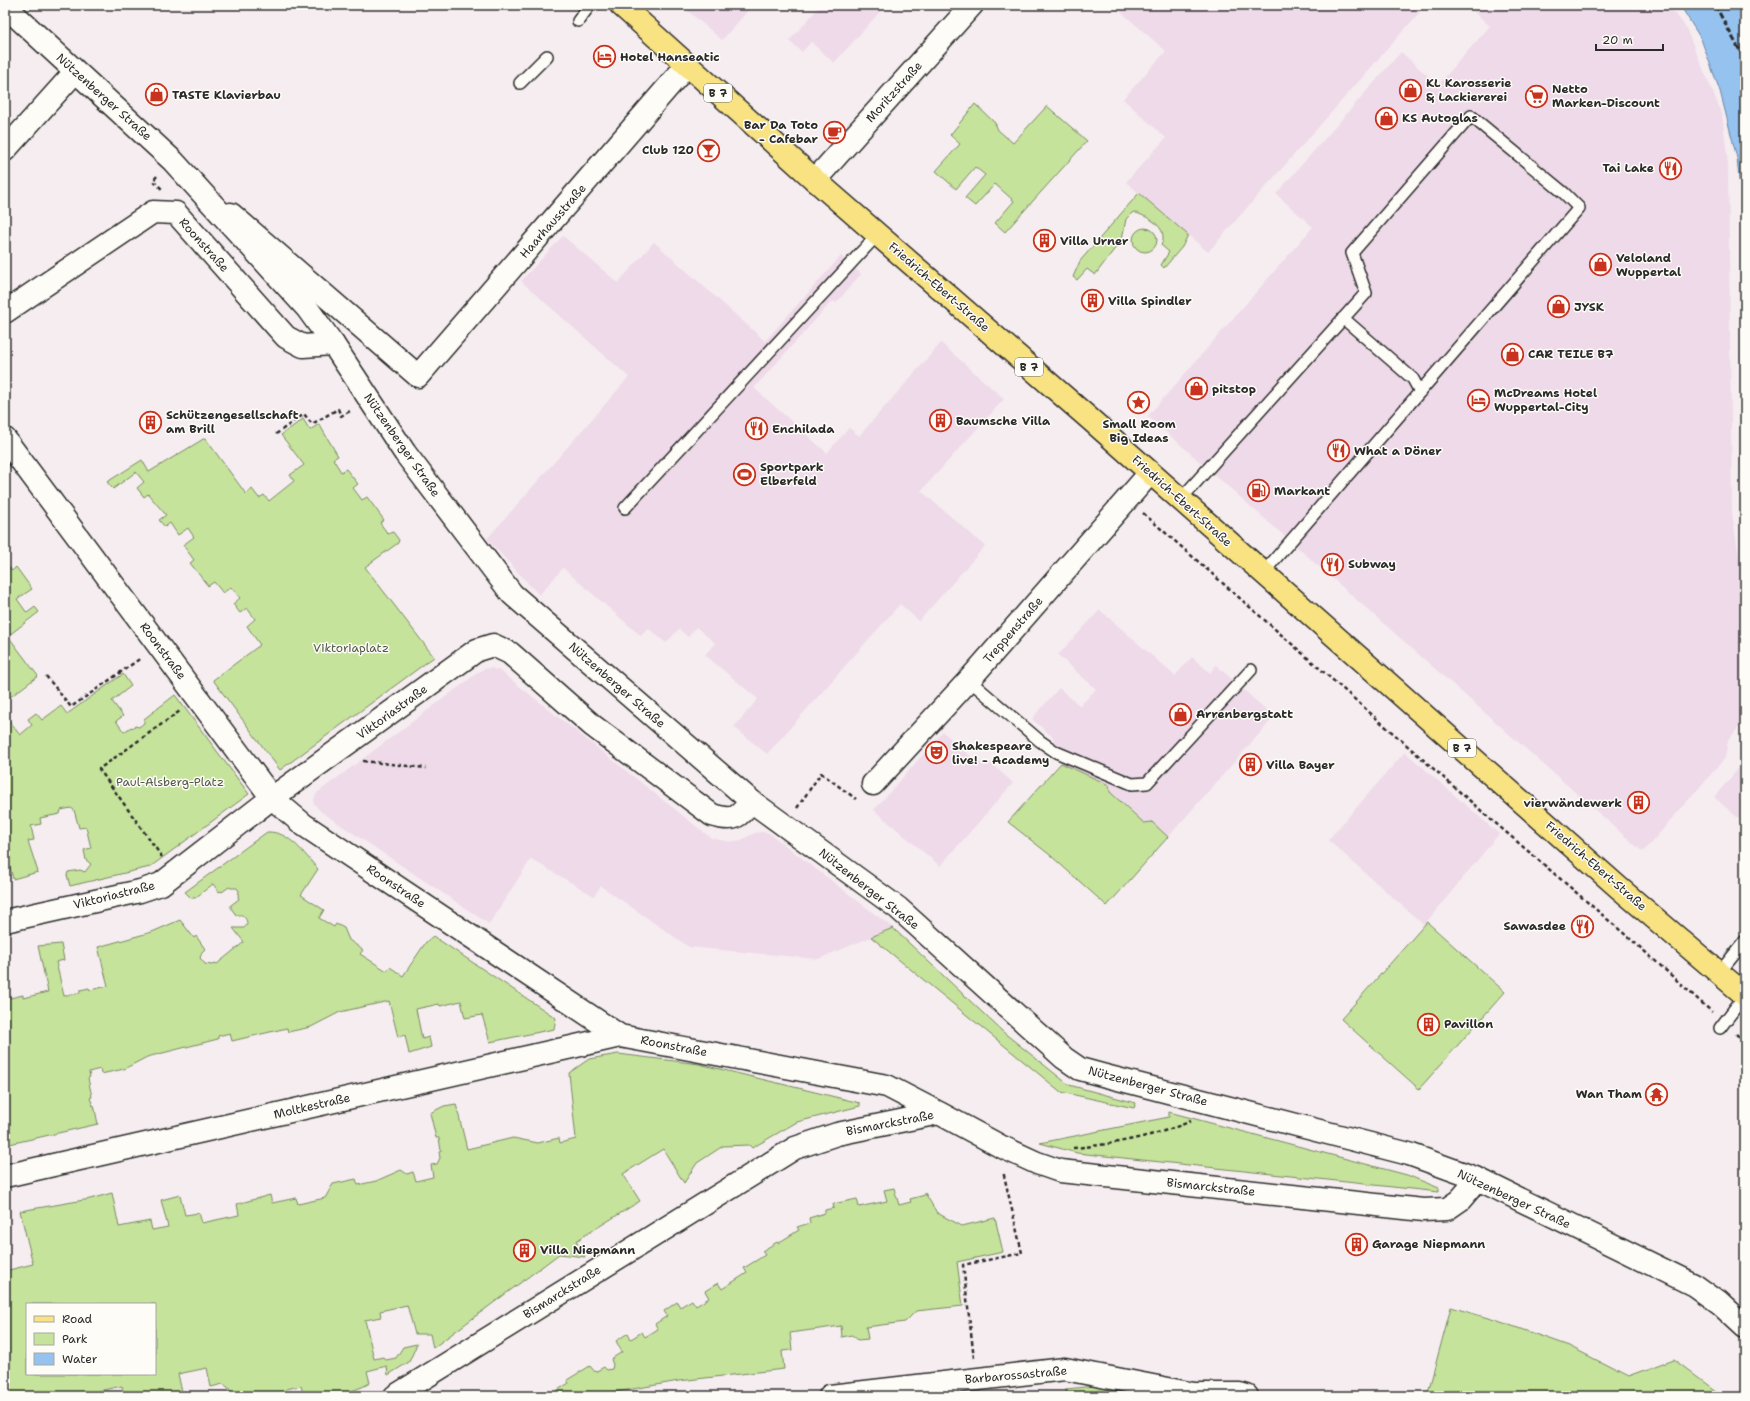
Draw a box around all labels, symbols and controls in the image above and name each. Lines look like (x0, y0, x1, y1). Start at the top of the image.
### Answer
scale bar (1596, 26, 1663, 52)
text: 20 m (1602, 32, 1633, 48)
hotel icon: Hotel Hanseatic (592, 44, 618, 70)
place label: Hotel Hanseatic (620, 49, 720, 65)
street label: Nützenberger Straße (53, 50, 155, 144)
street label: Moritzstraße (862, 58, 926, 126)
place label: KL Karosserie & Lackiererei (1426, 75, 1512, 105)
shop icon: KL Karosserie & Lackiererei (1397, 77, 1423, 103)
place label: Netto Marken-Discount (1552, 81, 1660, 111)
shop icon: TASTE Klavierbau (143, 82, 169, 108)
supermarket icon: Netto Marken-Discount (1524, 83, 1550, 109)
road number: B 7 (704, 84, 732, 102)
place label: TASTE Klavierbau (172, 87, 281, 103)
shop icon: KS Autoglas (1374, 105, 1400, 131)
place label: KS Autoglas (1402, 110, 1478, 126)
place label: Bar Da Toto - Cafebar (744, 117, 819, 147)
cafe icon: Bar Da Toto - Cafebar (821, 119, 847, 145)
bar icon: Club 120 (696, 137, 722, 163)
place label: Club 120 (642, 142, 694, 158)
restaurant icon: Tai Lake (1657, 155, 1683, 181)
place label: Tai Lake (1602, 160, 1654, 176)
street label: Haarhausstraße (516, 180, 590, 262)
street label: Roonstraße (175, 215, 233, 276)
building icon: Villa Urner (1031, 228, 1057, 254)
place label: Villa Urner (1060, 233, 1129, 249)
street label: Friedrich-Ebert-Straße (885, 239, 993, 336)
place label: Veloland Wuppertal (1616, 250, 1681, 280)
shop icon: Veloland Wuppertal (1587, 252, 1613, 278)
building icon: Villa Spindler (1079, 288, 1105, 314)
place label: Villa Spindler (1108, 293, 1192, 309)
shop icon: JYSK (1546, 294, 1572, 320)
place label: JYSK (1574, 299, 1605, 315)
shop icon: CAR TEILE B7 (1500, 341, 1526, 367)
place label: CAR TEILE B7 (1528, 346, 1614, 362)
road number: B 7 (1015, 358, 1043, 376)
shop icon: pitstop (1183, 376, 1209, 402)
place label: pitstop (1212, 381, 1256, 397)
place label: McDreams Hotel Wuppertal-City (1494, 385, 1597, 415)
hotel icon: McDreams Hotel Wuppertal-City (1465, 387, 1491, 413)
street label: Nützenberger Straße (360, 390, 444, 500)
place icon: Small Room Big Ideas (1126, 390, 1152, 416)
place label: Schützengesellschaft am Brill (166, 407, 299, 437)
building icon: Baumsche Villa (927, 408, 953, 434)
building icon: Schützengesellschaft am Brill (138, 409, 164, 435)
place label: Baumsche Villa (956, 413, 1051, 429)
restaurant icon: Enchilada (743, 416, 769, 442)
place label: Small Room Big Ideas (1102, 416, 1176, 446)
place label: Enchilada (772, 421, 835, 437)
restaurant icon: What a Döner (1326, 438, 1352, 464)
place label: What a Döner (1354, 443, 1442, 459)
street label: Friedrich-Ebert-Straße (1129, 452, 1235, 550)
place label: Sportpark Elberfeld (760, 459, 824, 489)
sports icon: Sportpark Elberfeld (732, 461, 758, 487)
fuel station icon: Markant (1246, 478, 1272, 504)
place label: Markant (1274, 483, 1330, 499)
restaurant icon: Subway (1320, 551, 1346, 577)
place label: Subway (1348, 556, 1396, 572)
street label: Treppenstraße (980, 593, 1047, 667)
street label: Roonstraße (136, 619, 190, 683)
street label: Nützenberger Straße (565, 639, 669, 732)
park label: Viktoriaplatz (313, 640, 389, 656)
street label: Viktoriastraße (353, 681, 431, 743)
shop icon: Arrenbergstatt (1167, 701, 1193, 727)
place label: Arrenbergstatt (1196, 706, 1293, 722)
place label: Shakespeare live! - Academy (952, 738, 1049, 768)
road number: B 7 (1448, 739, 1476, 757)
theatre icon: Shakespeare live! - Academy (924, 740, 950, 766)
building icon: Villa Bayer (1237, 752, 1263, 778)
place label: Villa Bayer (1266, 757, 1335, 773)
park label: Paul-Alsberg-Platz (116, 774, 224, 790)
building icon: vierwändewerk (1625, 790, 1651, 816)
place label: vierwändewerk (1524, 795, 1622, 811)
street label: Friedrich-Ebert-Straße (1542, 818, 1650, 915)
street label: Nützenberger Straße (816, 845, 923, 933)
street label: Roonstraße (364, 860, 429, 912)
street label: Viktoriastraße (71, 877, 157, 913)
restaurant icon: Sawasdee (1569, 913, 1595, 939)
place label: Sawasdee (1503, 918, 1566, 934)
building icon: Pavillon (1416, 1011, 1442, 1037)
place label: Pavillon (1444, 1016, 1493, 1032)
street label: Roonstraße (639, 1032, 709, 1060)
street label: Nützenberger Straße (1086, 1062, 1210, 1110)
temple icon: Wan Tham (1644, 1081, 1670, 1107)
place label: Wan Tham (1576, 1086, 1642, 1102)
street label: Moltkestraße (272, 1089, 352, 1123)
street label: Bismarckstraße (845, 1107, 935, 1139)
street label: Nützenberger Straße (1455, 1166, 1573, 1232)
street label: Bismarckstraße (1166, 1174, 1256, 1200)
building icon: Garage Niepmann (1344, 1231, 1370, 1257)
place label: Garage Niepmann (1372, 1236, 1485, 1252)
building icon: Villa Niepmann (511, 1237, 537, 1263)
place label: Villa Niepmann (540, 1242, 635, 1258)
street label: Bismarckstraße (520, 1262, 604, 1322)
legend (26, 1303, 156, 1375)
text: Road (62, 1311, 93, 1327)
text: Park (62, 1331, 88, 1347)
text: Water (62, 1351, 98, 1367)
street label: Barbarossastraße (964, 1363, 1068, 1387)

